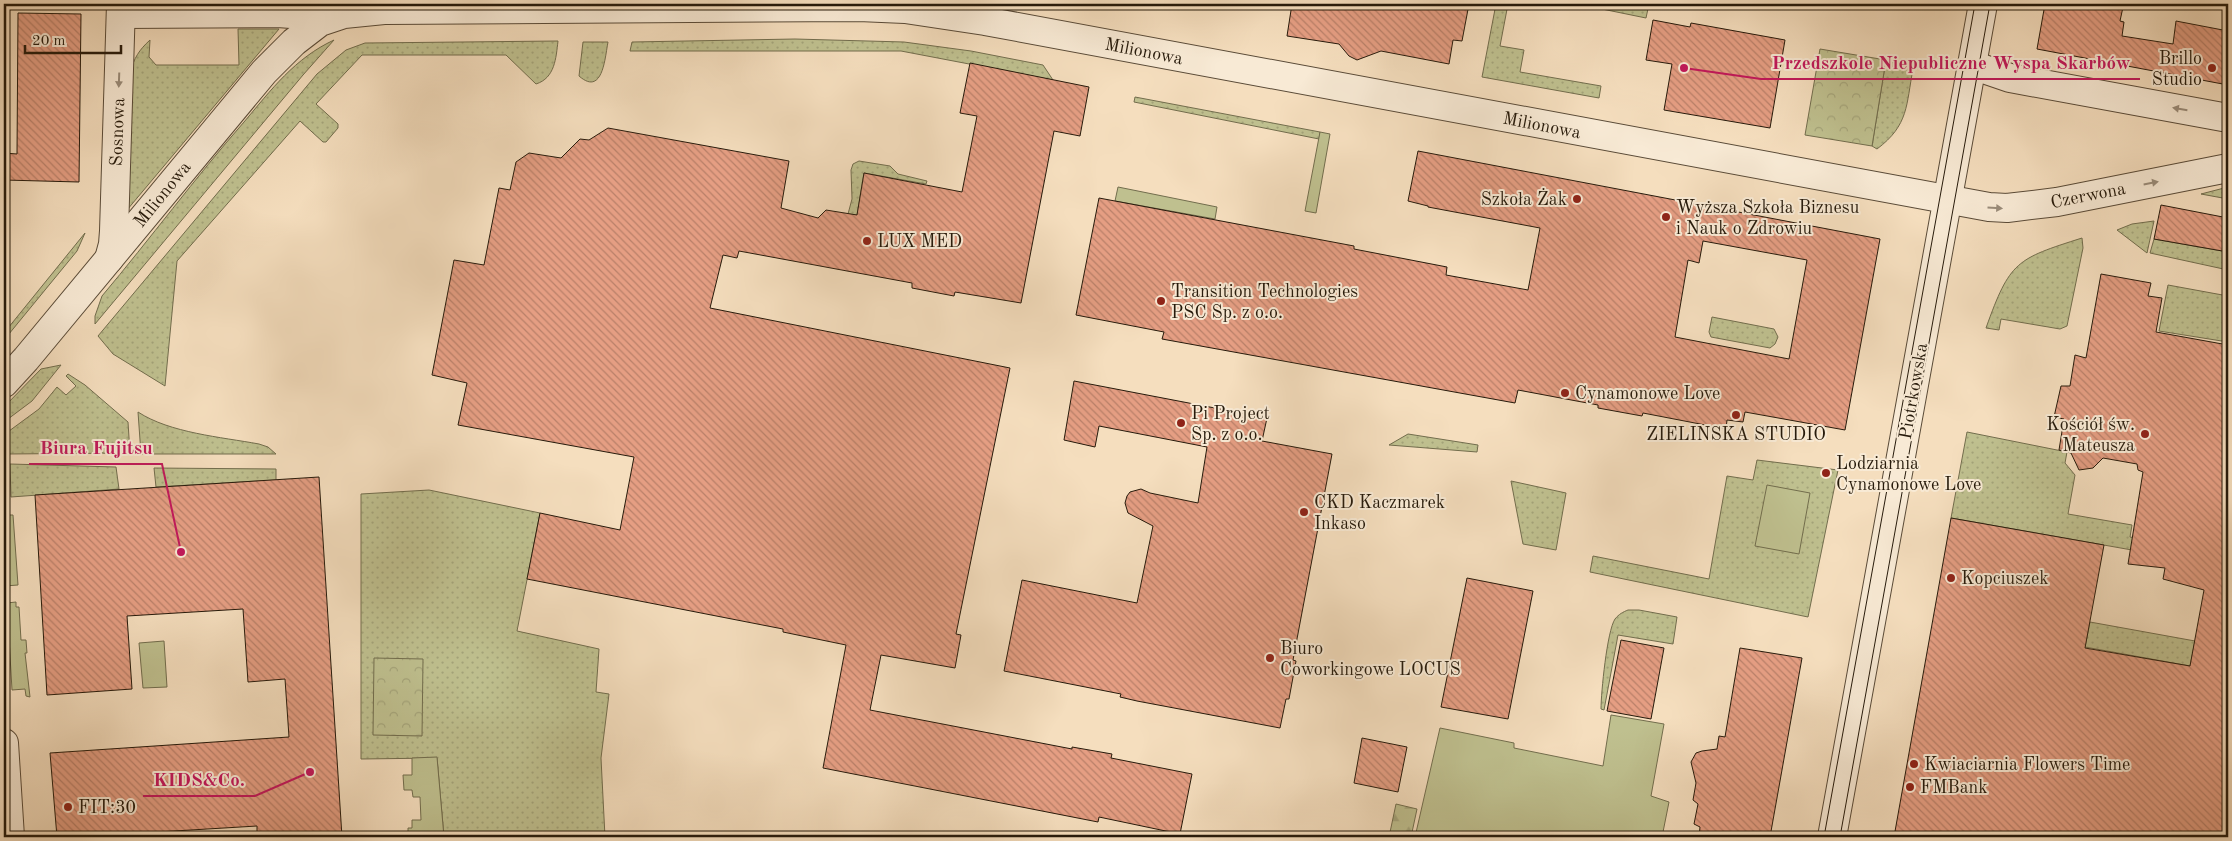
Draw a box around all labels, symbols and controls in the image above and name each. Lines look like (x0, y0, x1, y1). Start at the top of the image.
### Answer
scale bar (25, 22, 121, 54)
text: 20 m (32, 34, 66, 49)
street label: Milionowa (1103, 36, 1185, 68)
callout: Przedszkole Niepubliczne Wyspa Skarbów (1761, 45, 2140, 79)
place label: Brillo Studio (2152, 50, 2202, 89)
text: Przedszkole Niepubliczne Wyspa Skarbów (1772, 55, 2131, 74)
marker: Brillo Studio (2206, 62, 2218, 74)
one-way arrow (114, 72, 122, 88)
street label: Sosnowa (108, 97, 128, 167)
one-way arrow (2172, 105, 2188, 113)
street label: Milionowa (1501, 110, 1583, 142)
street label: Milionowa (131, 158, 195, 231)
one-way arrow (2144, 179, 2159, 187)
street label: Czerwona (2049, 180, 2127, 212)
place label: Szkoła Żak (1481, 188, 1567, 209)
marker: Szkoła Żak (1571, 193, 1583, 205)
place label: Wyższa Szkoła Biznesu i Nauk o Zdrowiu (1676, 199, 1860, 238)
one-way arrow (1988, 204, 2004, 212)
marker: Wyższa Szkoła Biznesu i Nauk o Zdrowiu (1660, 211, 1672, 223)
place label: LUX MED (877, 233, 962, 251)
marker: LUX MED (861, 235, 873, 247)
place label: Transition Technologies PSC Sp. z o.o. (1171, 283, 1358, 322)
marker: Transition Technologies PSC Sp. z o.o. (1155, 295, 1167, 307)
street label: Piotrkowska (1897, 341, 1931, 441)
place label: Cynamonowe Love (1575, 385, 1720, 403)
marker: Cynamonowe Love (1559, 387, 1571, 399)
place label: Pi Project Sp. z o.o. (1191, 405, 1270, 444)
marker: ZIELINSKA STUDIO (1730, 409, 1742, 421)
place label: Kościół św. Mateusza (2046, 416, 2135, 455)
marker: Pi Project Sp. z o.o. (1175, 417, 1187, 429)
place label: ZIELINSKA STUDIO (1646, 426, 1826, 444)
marker: Kościół św. Mateusza (2139, 428, 2151, 440)
callout: Biura Fujitsu (29, 430, 162, 464)
text: Biura Fujitsu (39, 440, 153, 459)
place label: Lodziarnia Cynamonowe Love (1836, 455, 1981, 494)
marker: Lodziarnia Cynamonowe Love (1820, 467, 1832, 479)
place label: CKD Kaczmarek Inkaso (1314, 494, 1445, 533)
marker: CKD Kaczmarek Inkaso (1298, 506, 1310, 518)
place label: Kopciuszek (1961, 570, 2049, 588)
marker: Kopciuszek (1945, 572, 1957, 584)
place label: Biuro Coworkingowe LOCUS (1280, 640, 1461, 679)
marker: Biuro Coworkingowe LOCUS (1264, 652, 1276, 664)
place label: Kwiaciarnia Flowers Time (1924, 756, 2130, 774)
marker: Kwiaciarnia Flowers Time (1908, 758, 1920, 770)
callout: KIDS&Co. (143, 762, 255, 796)
text: KIDS&Co. (153, 772, 245, 791)
place label: FMBank (1920, 779, 1988, 797)
marker: FMBank (1904, 781, 1916, 793)
place label: FIT:30 (78, 799, 136, 817)
marker: FIT:30 (62, 801, 74, 813)

